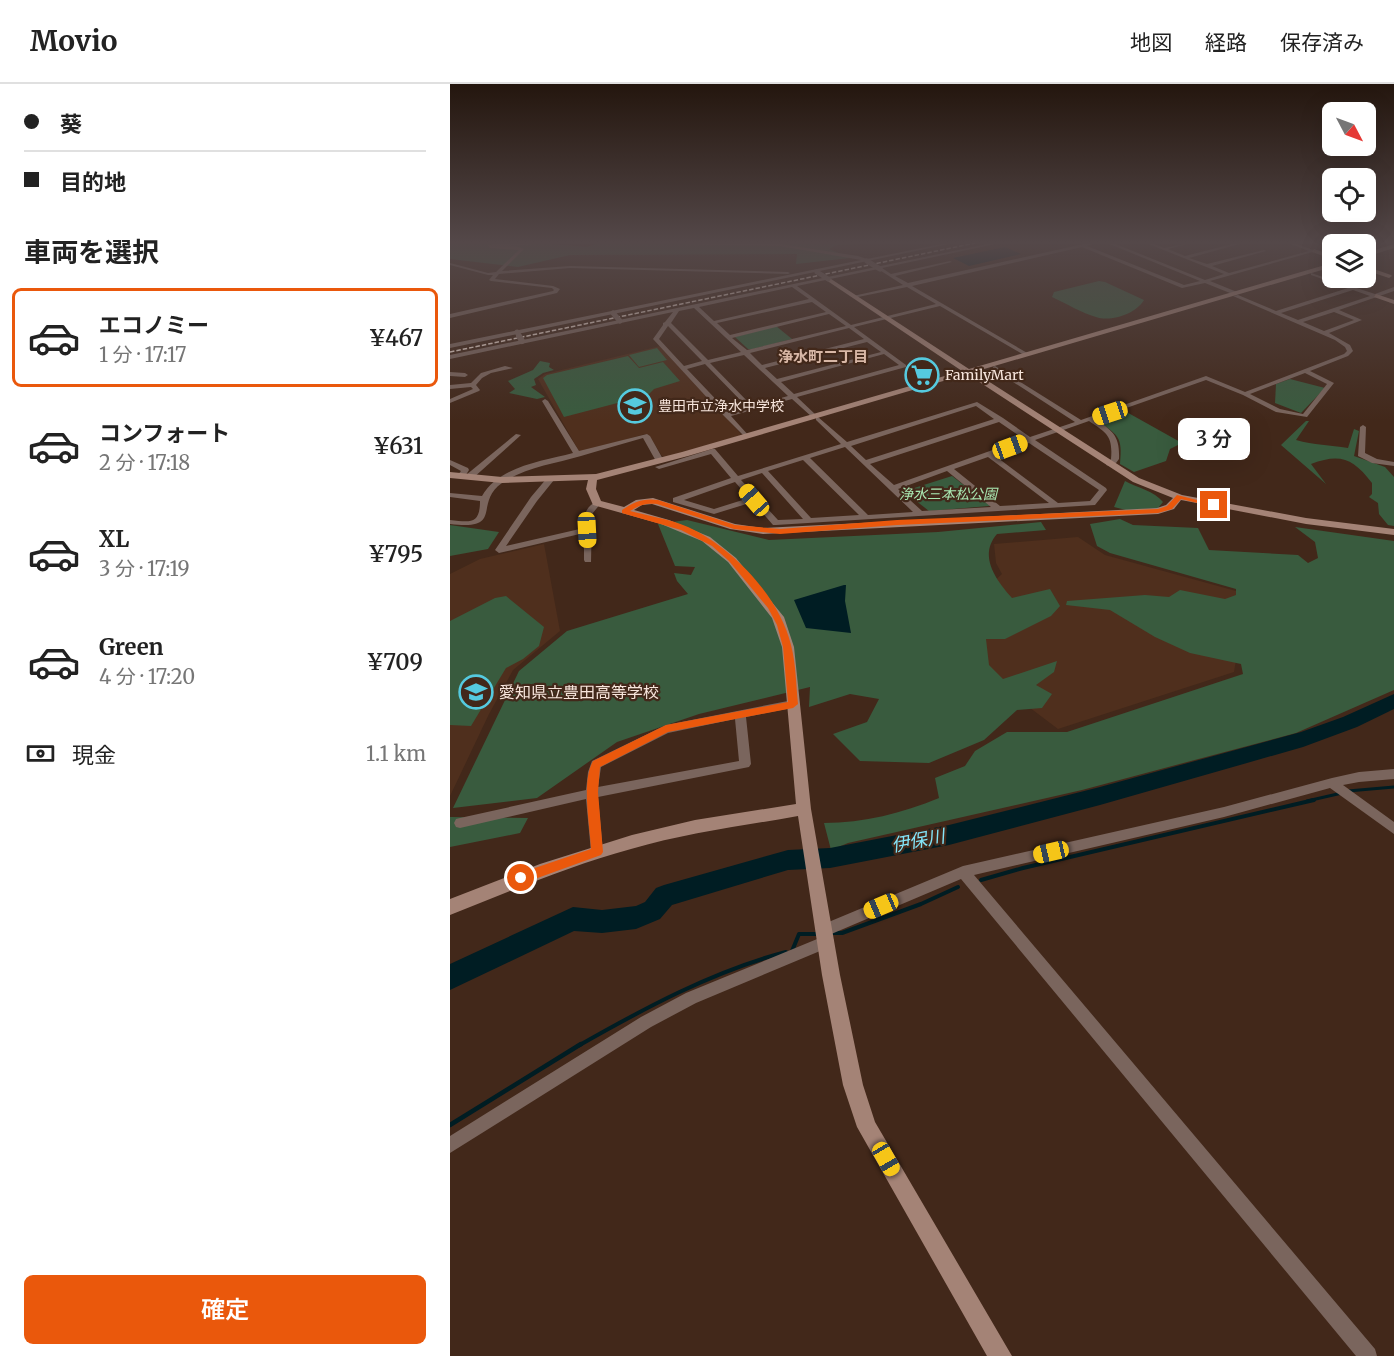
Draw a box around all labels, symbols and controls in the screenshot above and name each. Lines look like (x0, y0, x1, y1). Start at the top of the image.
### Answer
text: Movio (30, 23, 117, 59)
text: 地図 (1130, 29, 1172, 56)
text: 経路 (1205, 29, 1247, 56)
text: 保存済み (1280, 29, 1364, 56)
north arrow (1322, 102, 1376, 156)
map controls (1322, 102, 1376, 288)
text: 葵 (60, 110, 82, 138)
text: 目的地 (60, 168, 126, 196)
button: locate (1322, 168, 1376, 222)
button: layers (1322, 234, 1376, 288)
text: 車両を選択 (24, 235, 159, 269)
icon: car (27, 311, 81, 365)
text: エコノミー (99, 311, 209, 339)
text: ¥467 (369, 324, 423, 352)
text: 1 分 · 17:17 (99, 342, 186, 367)
district label: 浄水町二丁目 (778, 347, 868, 366)
supermarket icon: FamilyMart (904, 357, 940, 393)
place label: FamilyMart (945, 366, 1024, 384)
school or university icon: 豊田市立浄水中学校 (617, 388, 653, 424)
place label: 豊田市立浄水中学校 (658, 397, 784, 415)
car (1090, 399, 1130, 427)
callout: 3 分 (1178, 418, 1250, 460)
icon: car (27, 419, 81, 473)
text: コンフォート (99, 419, 230, 447)
text: 3 分 (1196, 426, 1232, 451)
text: ¥631 (373, 432, 423, 460)
car (990, 432, 1030, 462)
text: 2 分 · 17:18 (99, 450, 190, 475)
car (735, 481, 773, 519)
park label: 浄水三本松公園 (899, 485, 999, 503)
route end (1200, 491, 1227, 518)
car (577, 512, 597, 548)
text: XL (99, 525, 129, 553)
icon: car (27, 527, 81, 581)
text: ¥795 (368, 540, 423, 568)
text: 3 分 · 17:19 (99, 556, 190, 581)
text: Green (99, 633, 163, 661)
icon: car (27, 635, 81, 689)
text: ¥709 (367, 648, 423, 676)
text: 4 分 · 17:20 (99, 664, 195, 689)
school or university icon: 愛知県立豊田高等学校 (458, 674, 494, 710)
place label: 愛知県立豊田高等学校 (499, 682, 659, 702)
icon: cash (24, 737, 57, 770)
text: 現金 (72, 741, 116, 769)
text: 1.1 km (366, 741, 426, 766)
water label: 伊保川 (889, 824, 949, 857)
car (1031, 839, 1071, 865)
route start (507, 864, 534, 891)
car (861, 891, 901, 921)
car (869, 1139, 903, 1179)
button: 確定 (24, 1275, 426, 1344)

